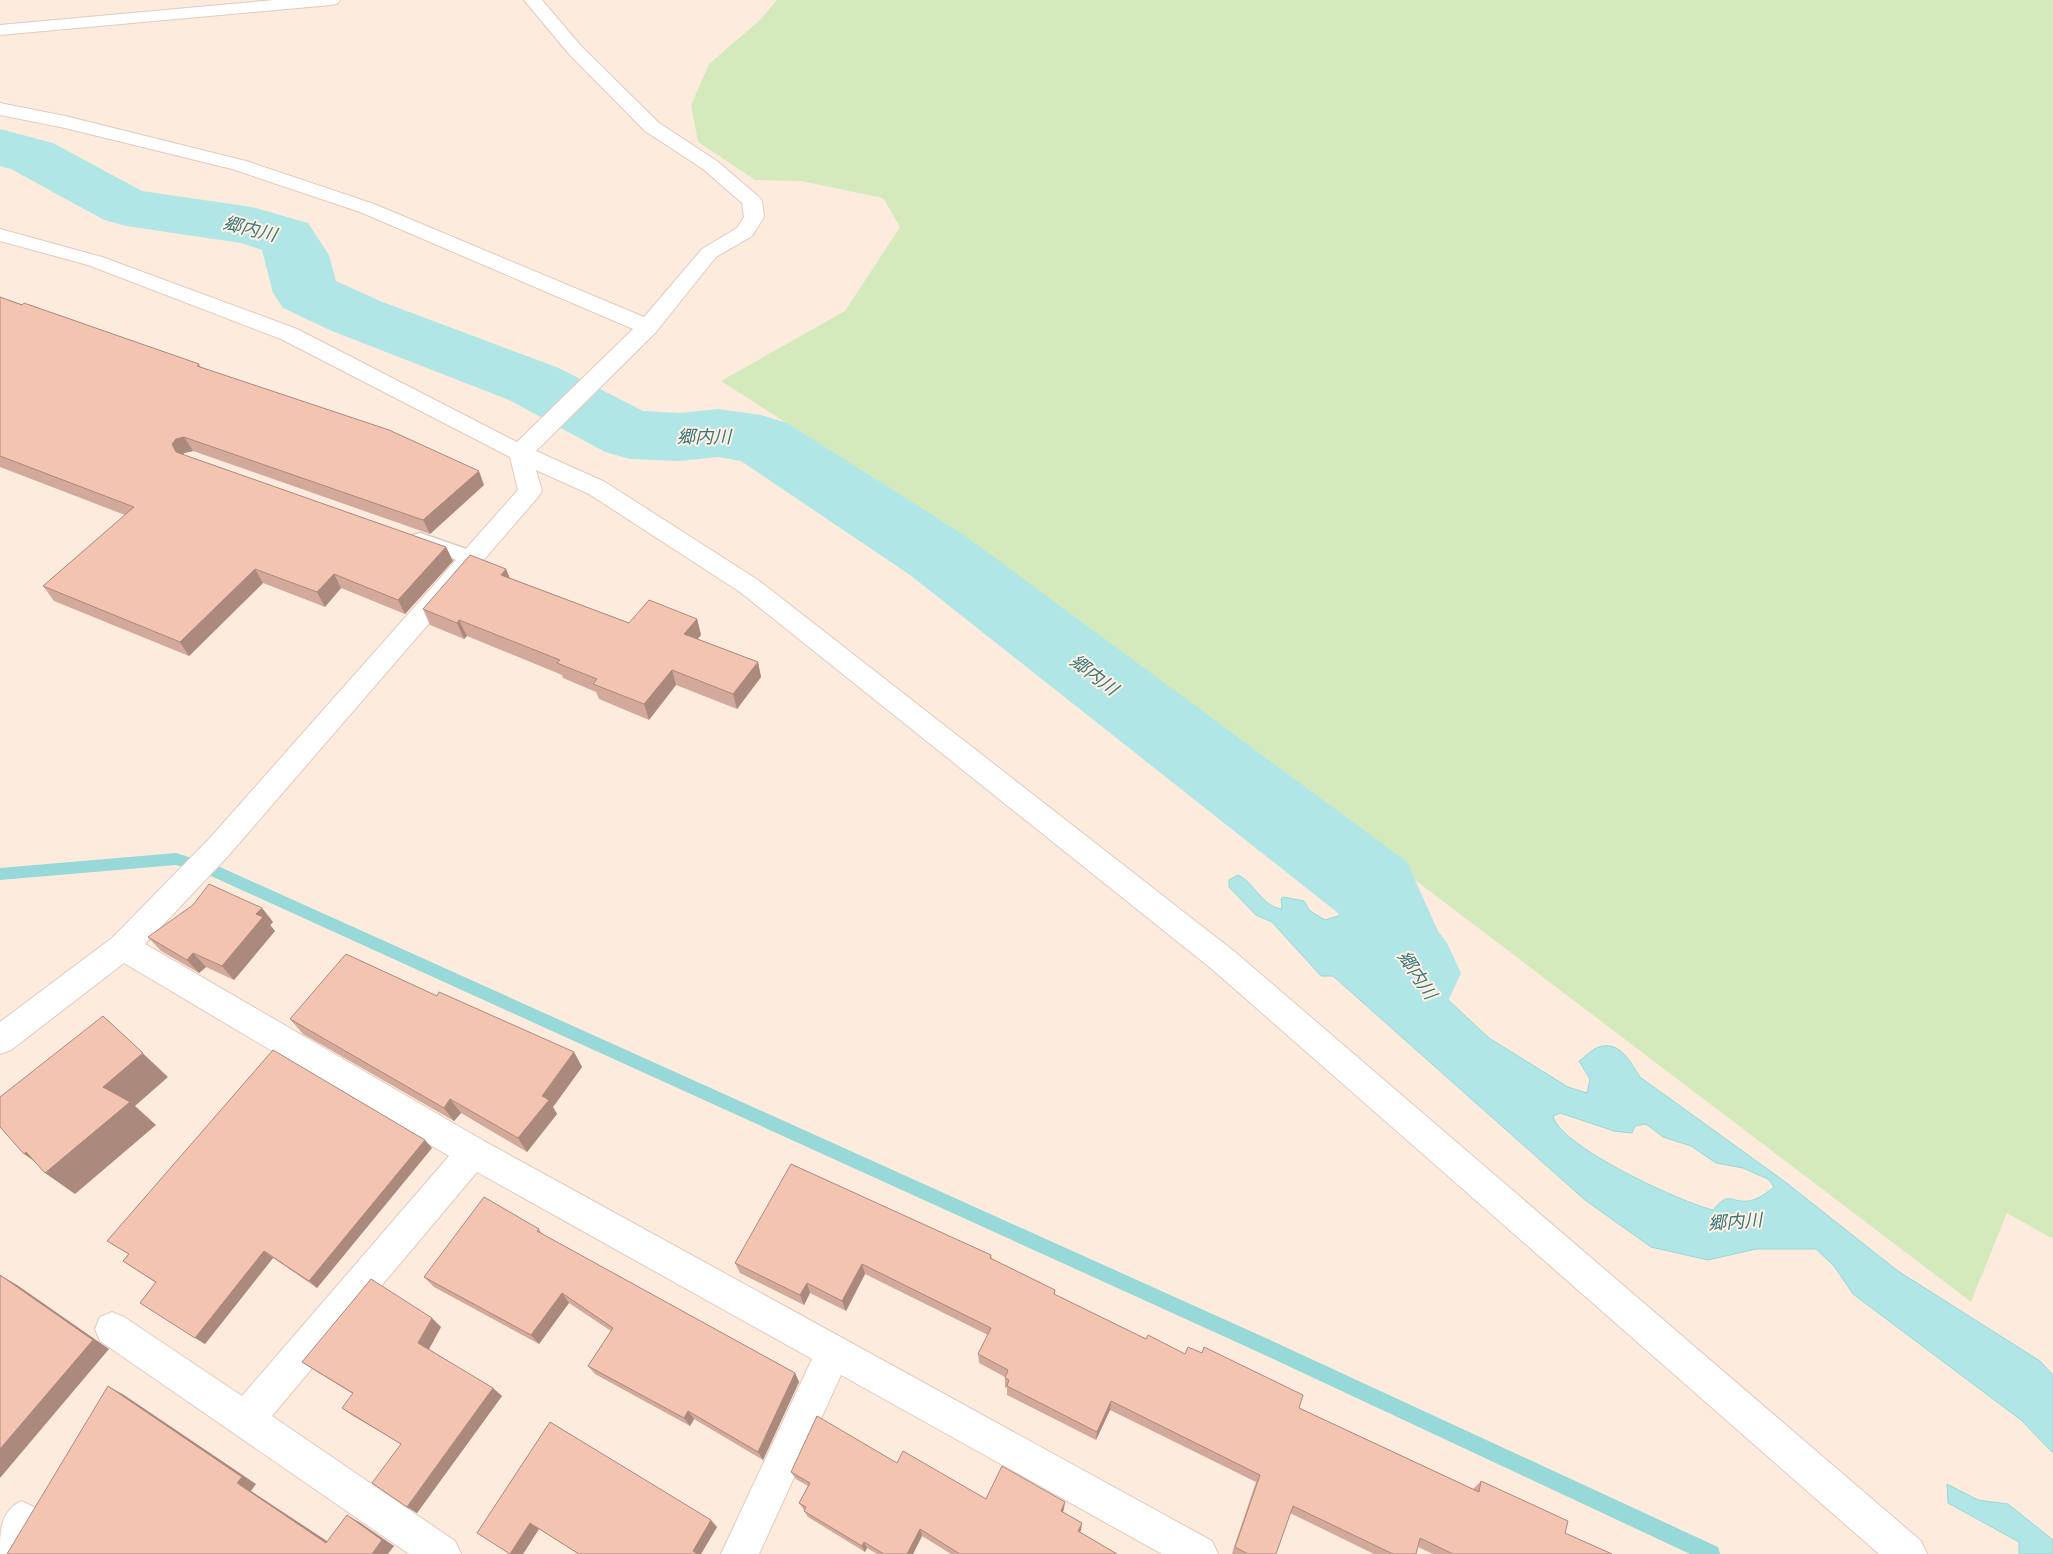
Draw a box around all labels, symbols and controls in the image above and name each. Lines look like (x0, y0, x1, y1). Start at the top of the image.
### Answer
water label: 郷内川 (221, 212, 281, 247)
water label: 郷内川 (677, 426, 733, 448)
water label: 郷内川 (1066, 650, 1124, 701)
water label: 郷内川 (1393, 946, 1442, 1005)
water label: 郷内川 (1707, 1209, 1765, 1235)

